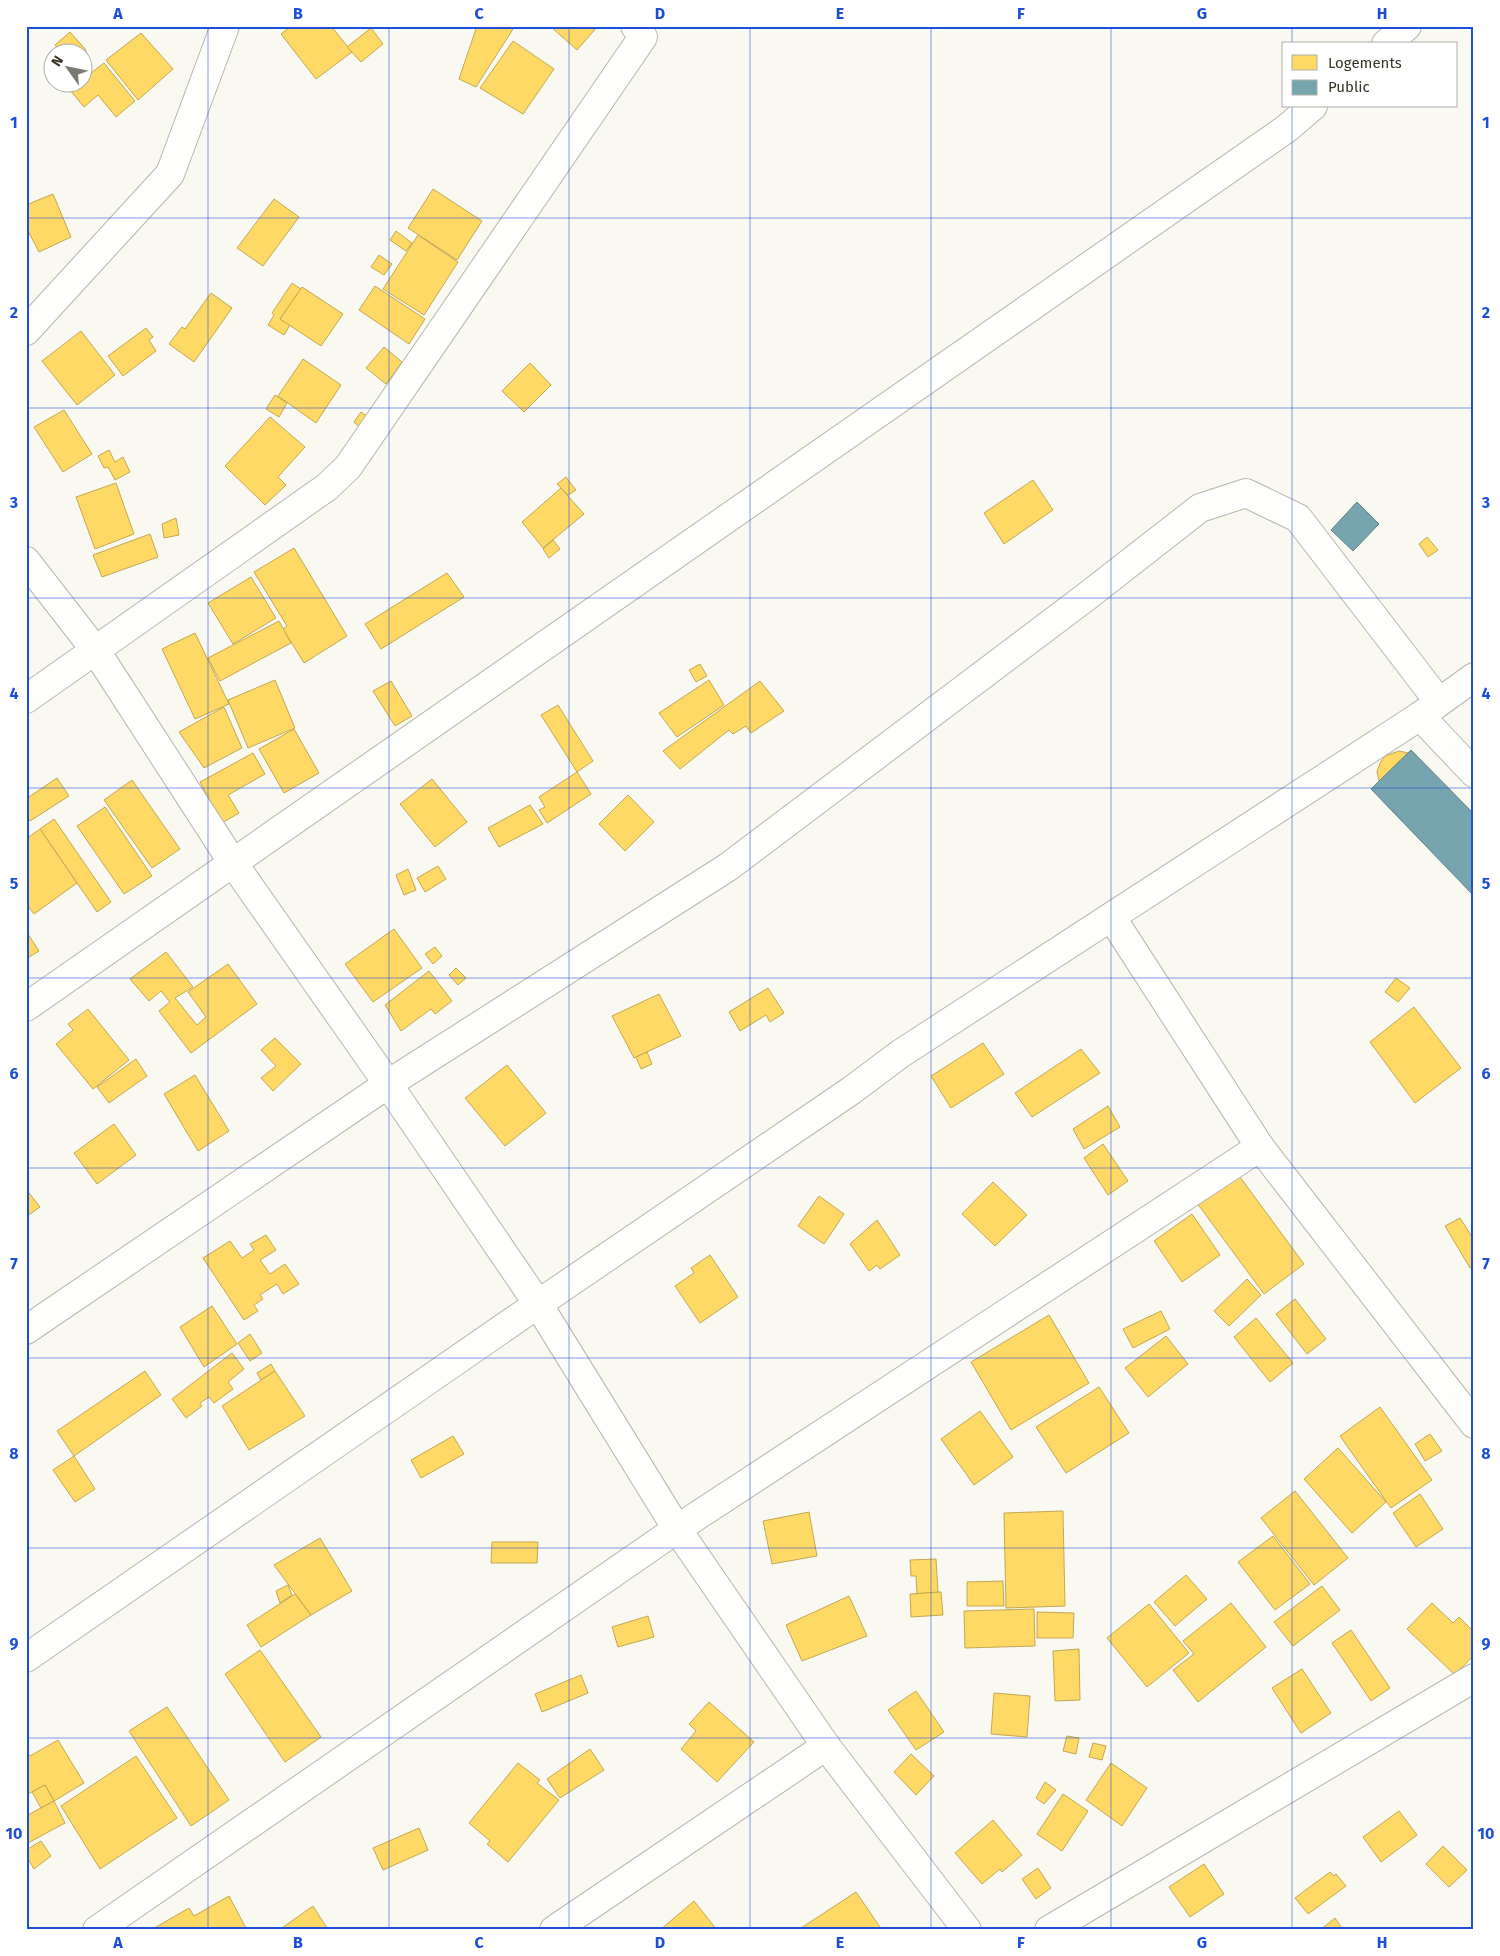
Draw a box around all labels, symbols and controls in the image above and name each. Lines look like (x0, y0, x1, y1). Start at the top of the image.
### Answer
text: A (112, 4, 123, 23)
text: B (293, 4, 303, 23)
text: C (474, 4, 484, 23)
text: D (655, 4, 665, 23)
text: E (836, 4, 844, 23)
text: F (1017, 4, 1025, 23)
text: G (1197, 4, 1207, 23)
text: H (1377, 4, 1387, 23)
north arrow (42, 42, 92, 92)
legend (1282, 42, 1458, 108)
text: N (48, 53, 67, 70)
text: Logements (1328, 54, 1402, 72)
text: Public (1328, 78, 1370, 96)
text: 1 (10, 113, 18, 132)
text: 1 (1482, 113, 1490, 132)
text: 2 (10, 303, 18, 322)
text: 2 (1482, 303, 1490, 322)
text: 3 (9, 493, 18, 512)
text: 3 (1481, 493, 1490, 512)
text: 4 (9, 684, 19, 703)
text: 4 (1481, 684, 1491, 703)
text: 5 (10, 874, 19, 893)
text: 5 (1482, 874, 1491, 893)
text: 6 (9, 1064, 19, 1083)
text: 6 (1481, 1064, 1491, 1083)
text: 7 (10, 1254, 18, 1273)
text: 7 (1482, 1254, 1490, 1273)
text: 8 (9, 1444, 19, 1463)
text: 8 (1481, 1444, 1491, 1463)
text: 9 (10, 1634, 19, 1653)
text: 9 (1482, 1634, 1491, 1653)
text: 10 (6, 1824, 22, 1843)
text: 10 (1478, 1824, 1494, 1843)
text: A (112, 1933, 123, 1952)
text: B (293, 1933, 303, 1952)
text: C (474, 1933, 484, 1952)
text: D (655, 1933, 665, 1952)
text: E (836, 1933, 844, 1952)
text: F (1017, 1933, 1025, 1952)
text: G (1197, 1933, 1207, 1952)
text: H (1377, 1933, 1387, 1952)

